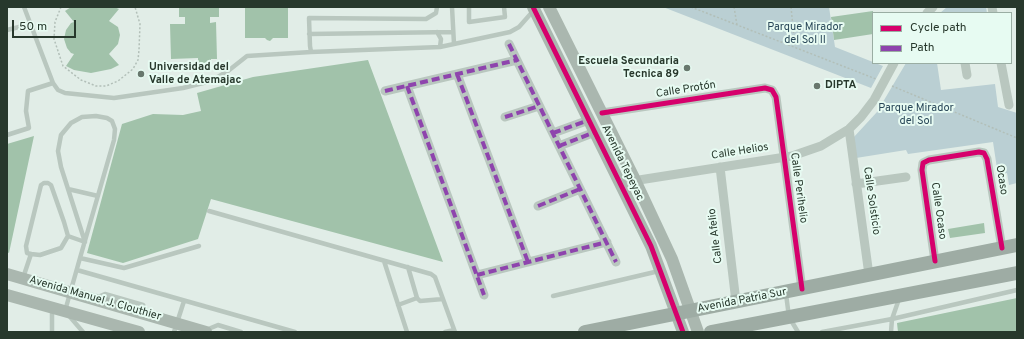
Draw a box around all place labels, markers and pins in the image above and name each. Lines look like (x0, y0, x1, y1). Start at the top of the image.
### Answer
place label: Escuela Secundaria Tecnica 89 (578, 55, 679, 81)
place label: Universidad del Valle de Atemajac (149, 61, 241, 87)
marker: Escuela Secundaria Tecnica 89 (682, 63, 692, 73)
marker: Universidad del Valle de Atemajac (136, 69, 146, 79)
place label: DIPTA (825, 79, 856, 93)
marker: DIPTA (812, 81, 822, 91)

